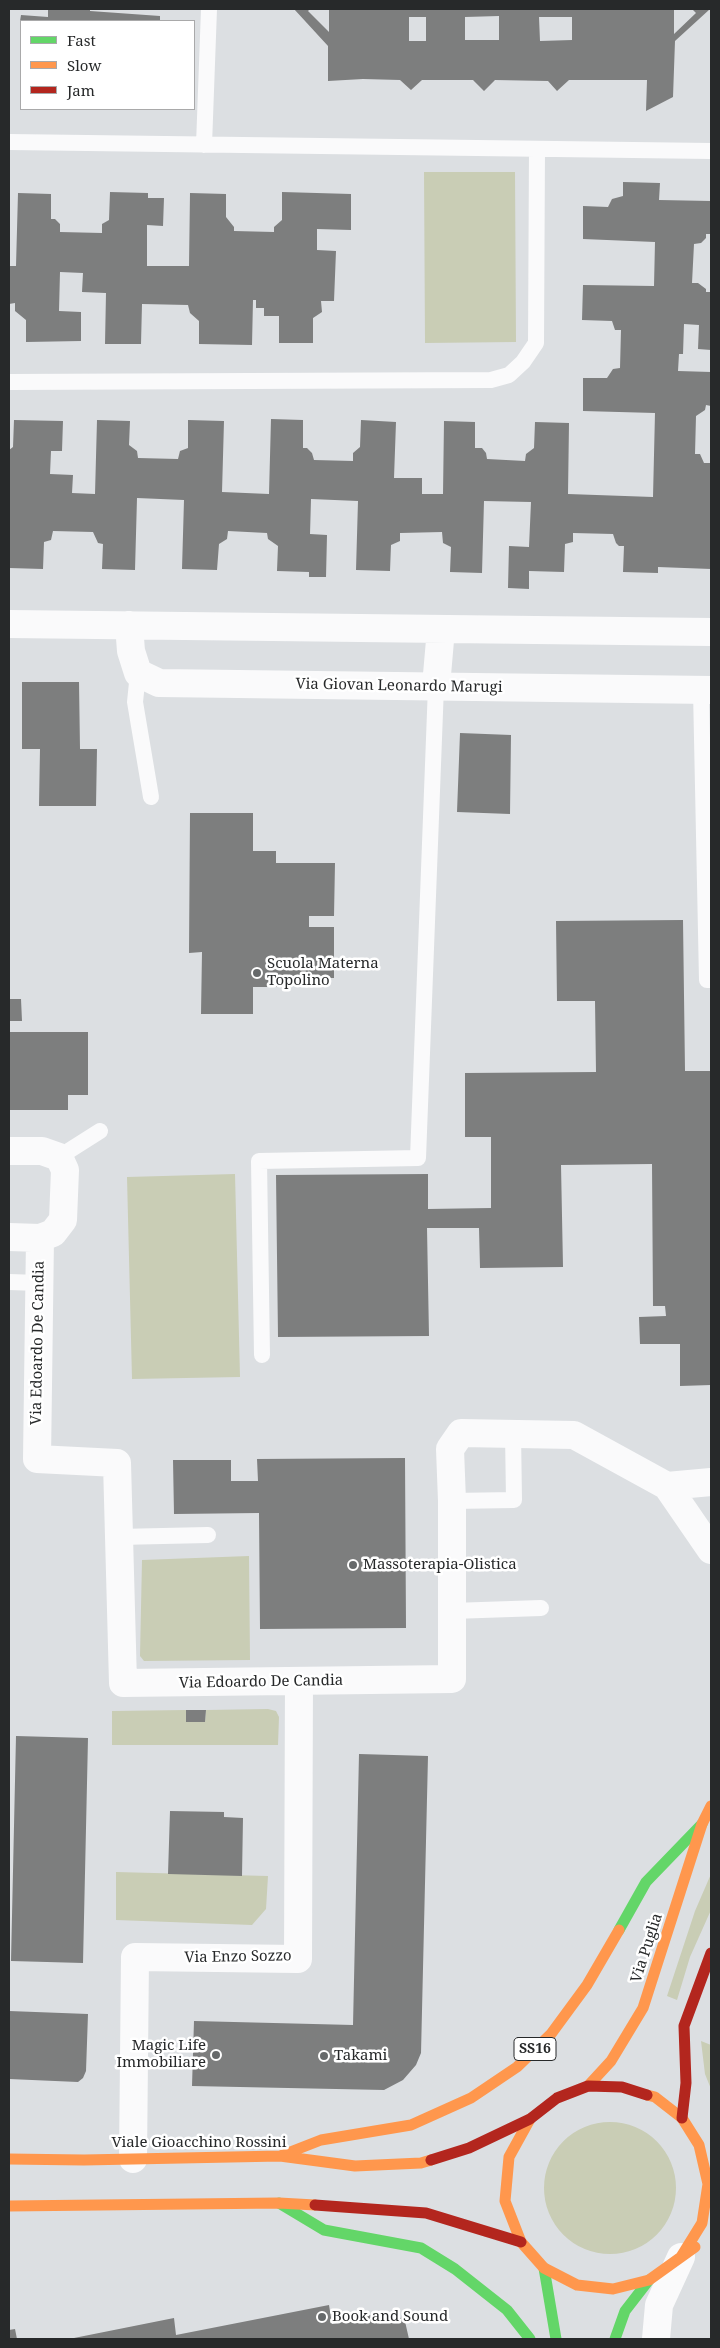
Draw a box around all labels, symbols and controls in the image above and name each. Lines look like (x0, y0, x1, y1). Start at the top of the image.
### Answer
legend (20, 20, 195, 110)
text: Fast (67, 30, 96, 50)
text: Slow (67, 55, 101, 75)
text: Jam (67, 80, 95, 100)
street label: Via Giovan Leonardo Marugi (295, 675, 503, 697)
place label: Scuola Materna Topolino (267, 955, 379, 990)
marker: Scuola Materna Topolino (251, 967, 263, 979)
street label: Via Edoardo De Candia (28, 1261, 48, 1425)
place label: Massoterapia-Olistica (363, 1556, 517, 1574)
marker: Massoterapia-Olistica (347, 1559, 359, 1571)
street label: Via Edoardo De Candia (179, 1672, 343, 1692)
street label: Via Puglia (627, 1911, 667, 1985)
street label: Via Enzo Sozzo (184, 1947, 292, 1967)
place label: Magic Life Immobiliare (116, 2037, 206, 2072)
road number: SS16 (514, 2038, 556, 2060)
place label: Takami (334, 2047, 387, 2065)
marker: Magic Life Immobiliare (210, 2049, 222, 2061)
marker: Takami (318, 2050, 330, 2062)
street label: Viale Gioacchino Rossini (111, 2134, 287, 2152)
place label: Book and Sound (332, 2308, 448, 2326)
marker: Book and Sound (316, 2311, 328, 2323)

